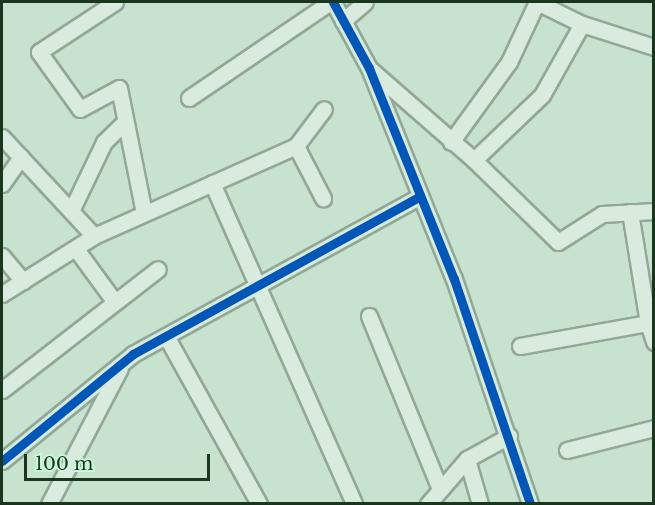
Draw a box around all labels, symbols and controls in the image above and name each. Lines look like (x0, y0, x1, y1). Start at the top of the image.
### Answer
scale bar (27, 442, 213, 480)
text: 100 m (35, 453, 93, 475)

